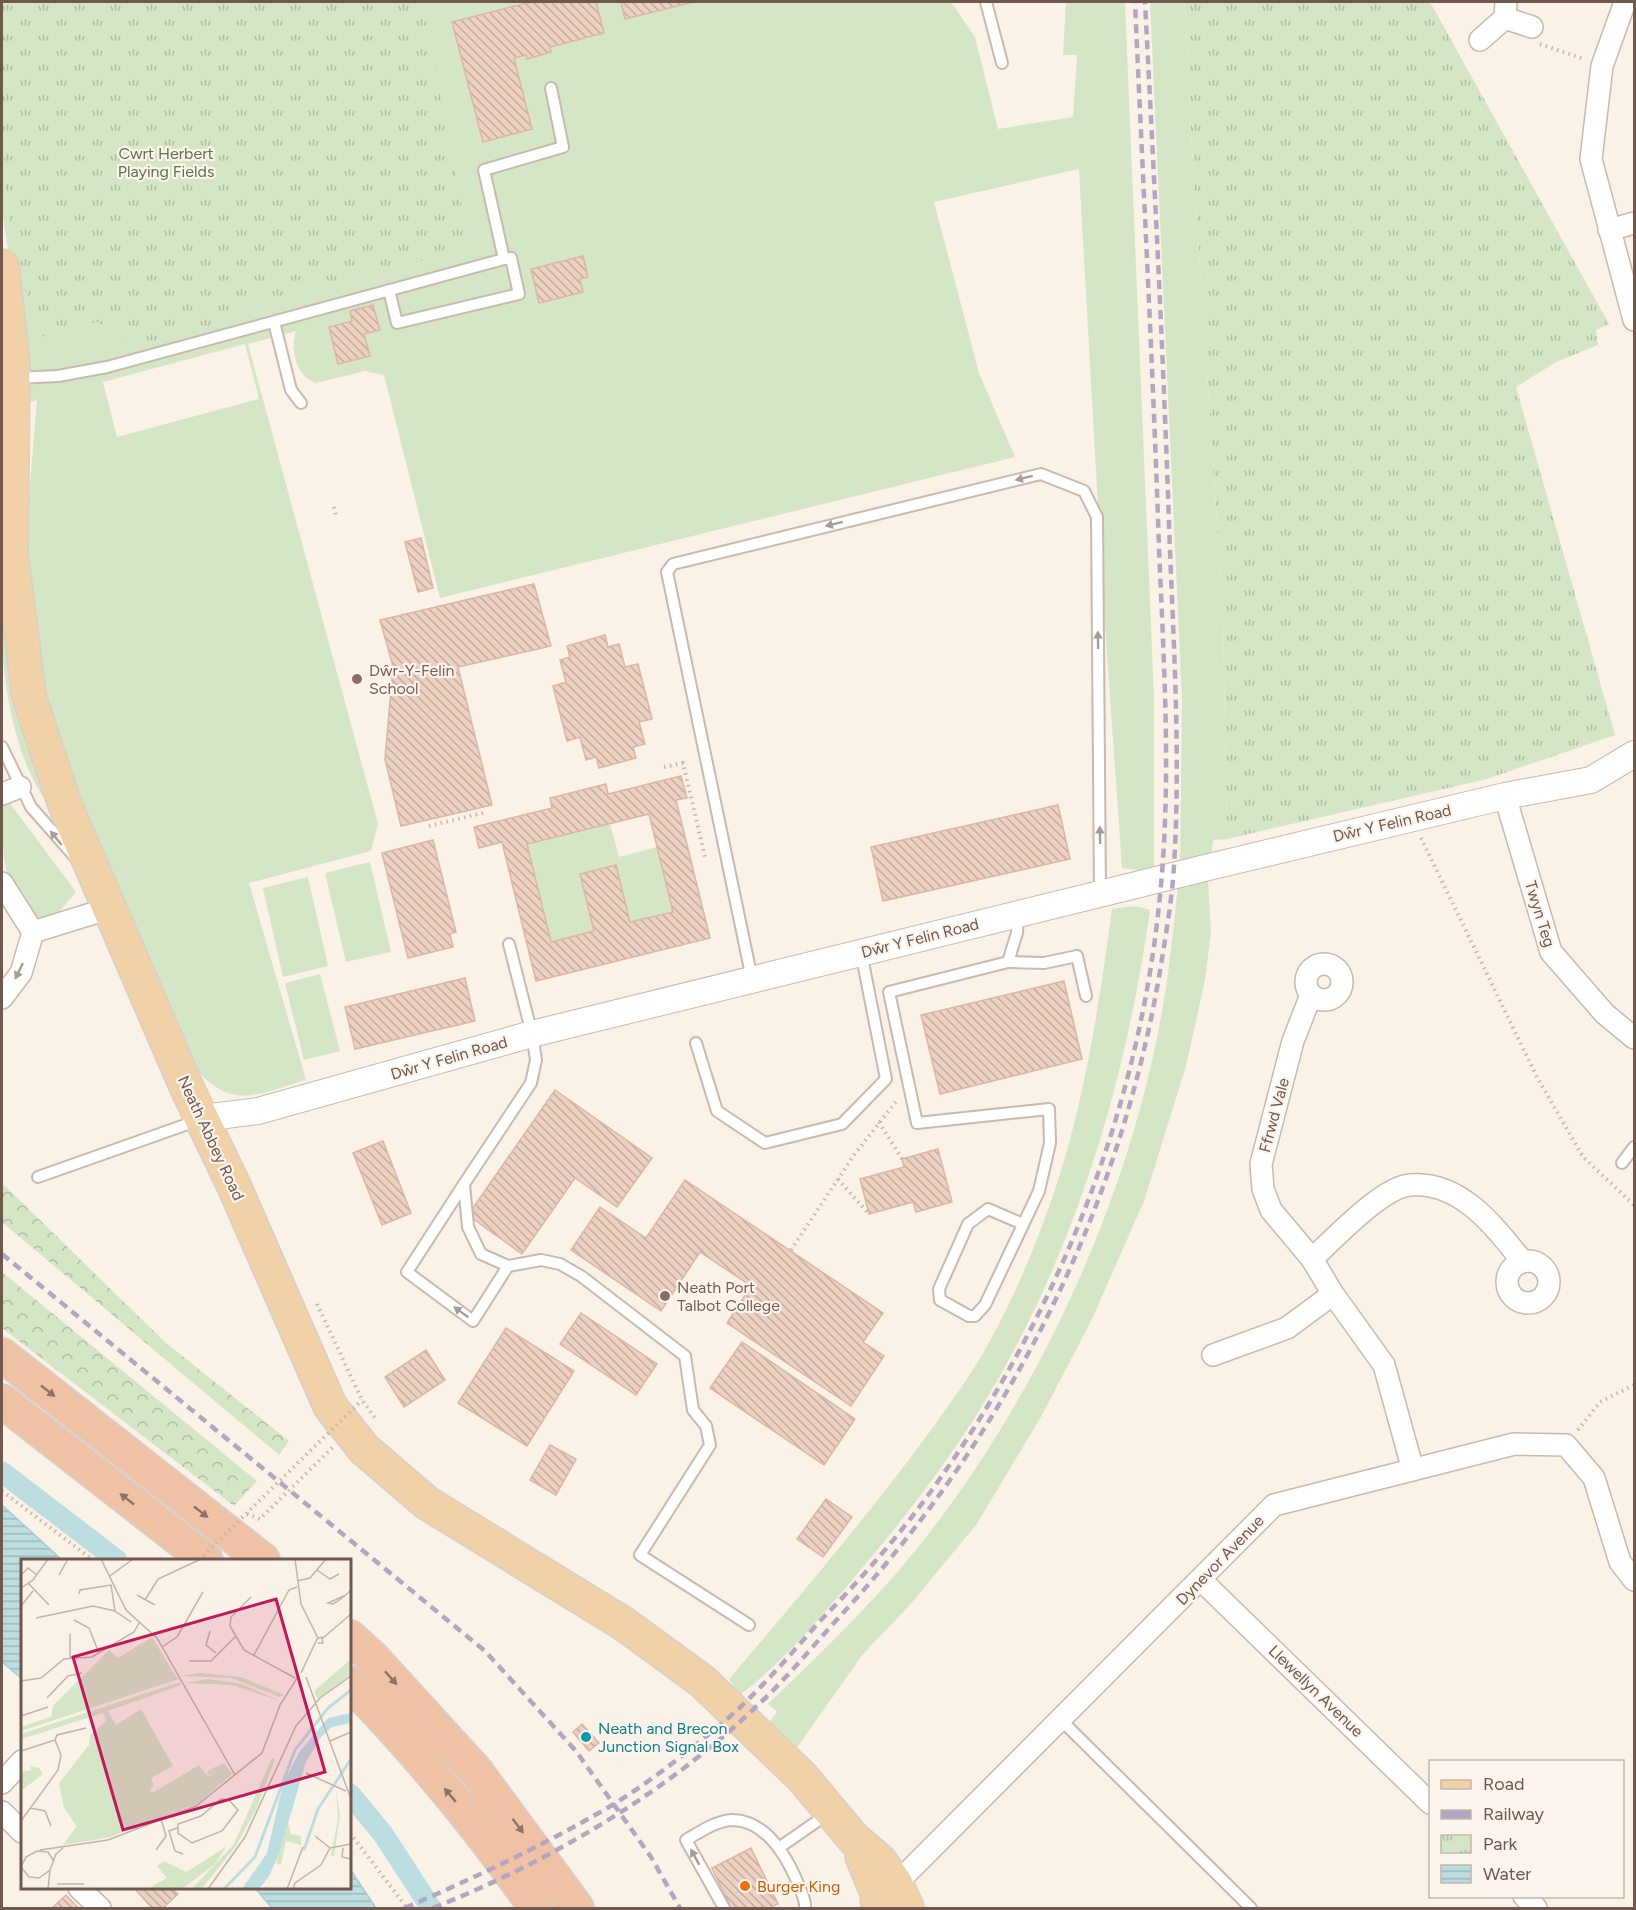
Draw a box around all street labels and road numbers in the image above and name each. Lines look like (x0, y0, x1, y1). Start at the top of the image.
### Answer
street label: Dŵr Y Felin Road (1331, 800, 1453, 846)
street label: Twyn Teg (1521, 878, 1559, 950)
street label: Dŵr Y Felin Road (859, 914, 981, 962)
street label: Dŵr Y Felin Road (388, 1032, 510, 1084)
street label: Neath Abbey Road (174, 1073, 248, 1203)
street label: Ffrwd Vale (1255, 1075, 1293, 1154)
street label: Dynevor Avenue (1172, 1511, 1268, 1609)
street label: Llewellyn Avenue (1265, 1641, 1367, 1741)

